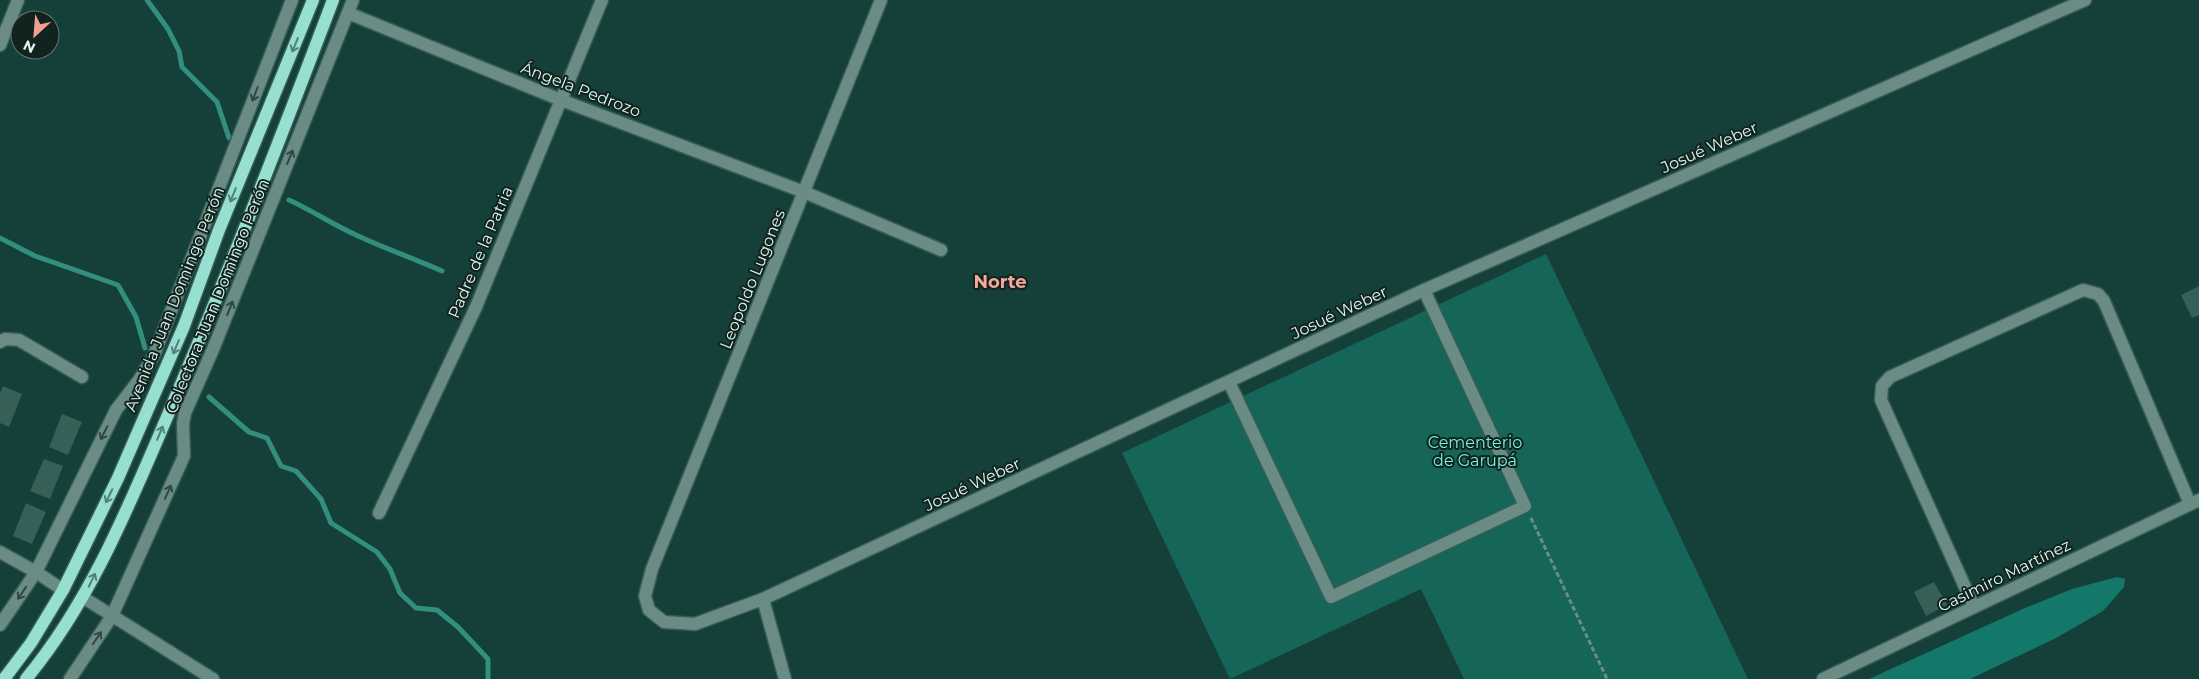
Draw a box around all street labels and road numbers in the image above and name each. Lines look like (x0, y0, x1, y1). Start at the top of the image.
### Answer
street label: Ángela Pedrozo (518, 58, 643, 121)
street label: Josué Weber (1657, 118, 1761, 178)
street label: Colectora Juan Domingo Perón (162, 176, 273, 416)
street label: Padre de la Patria (444, 183, 517, 321)
street label: Avenida Juan Domingo Perón (121, 184, 228, 414)
street label: Leopoldo Lugones (716, 207, 789, 352)
street label: Josué Weber (1287, 282, 1390, 343)
street label: Josué Weber (920, 454, 1023, 515)
street label: Casimiro Martínez (1935, 535, 2074, 616)

